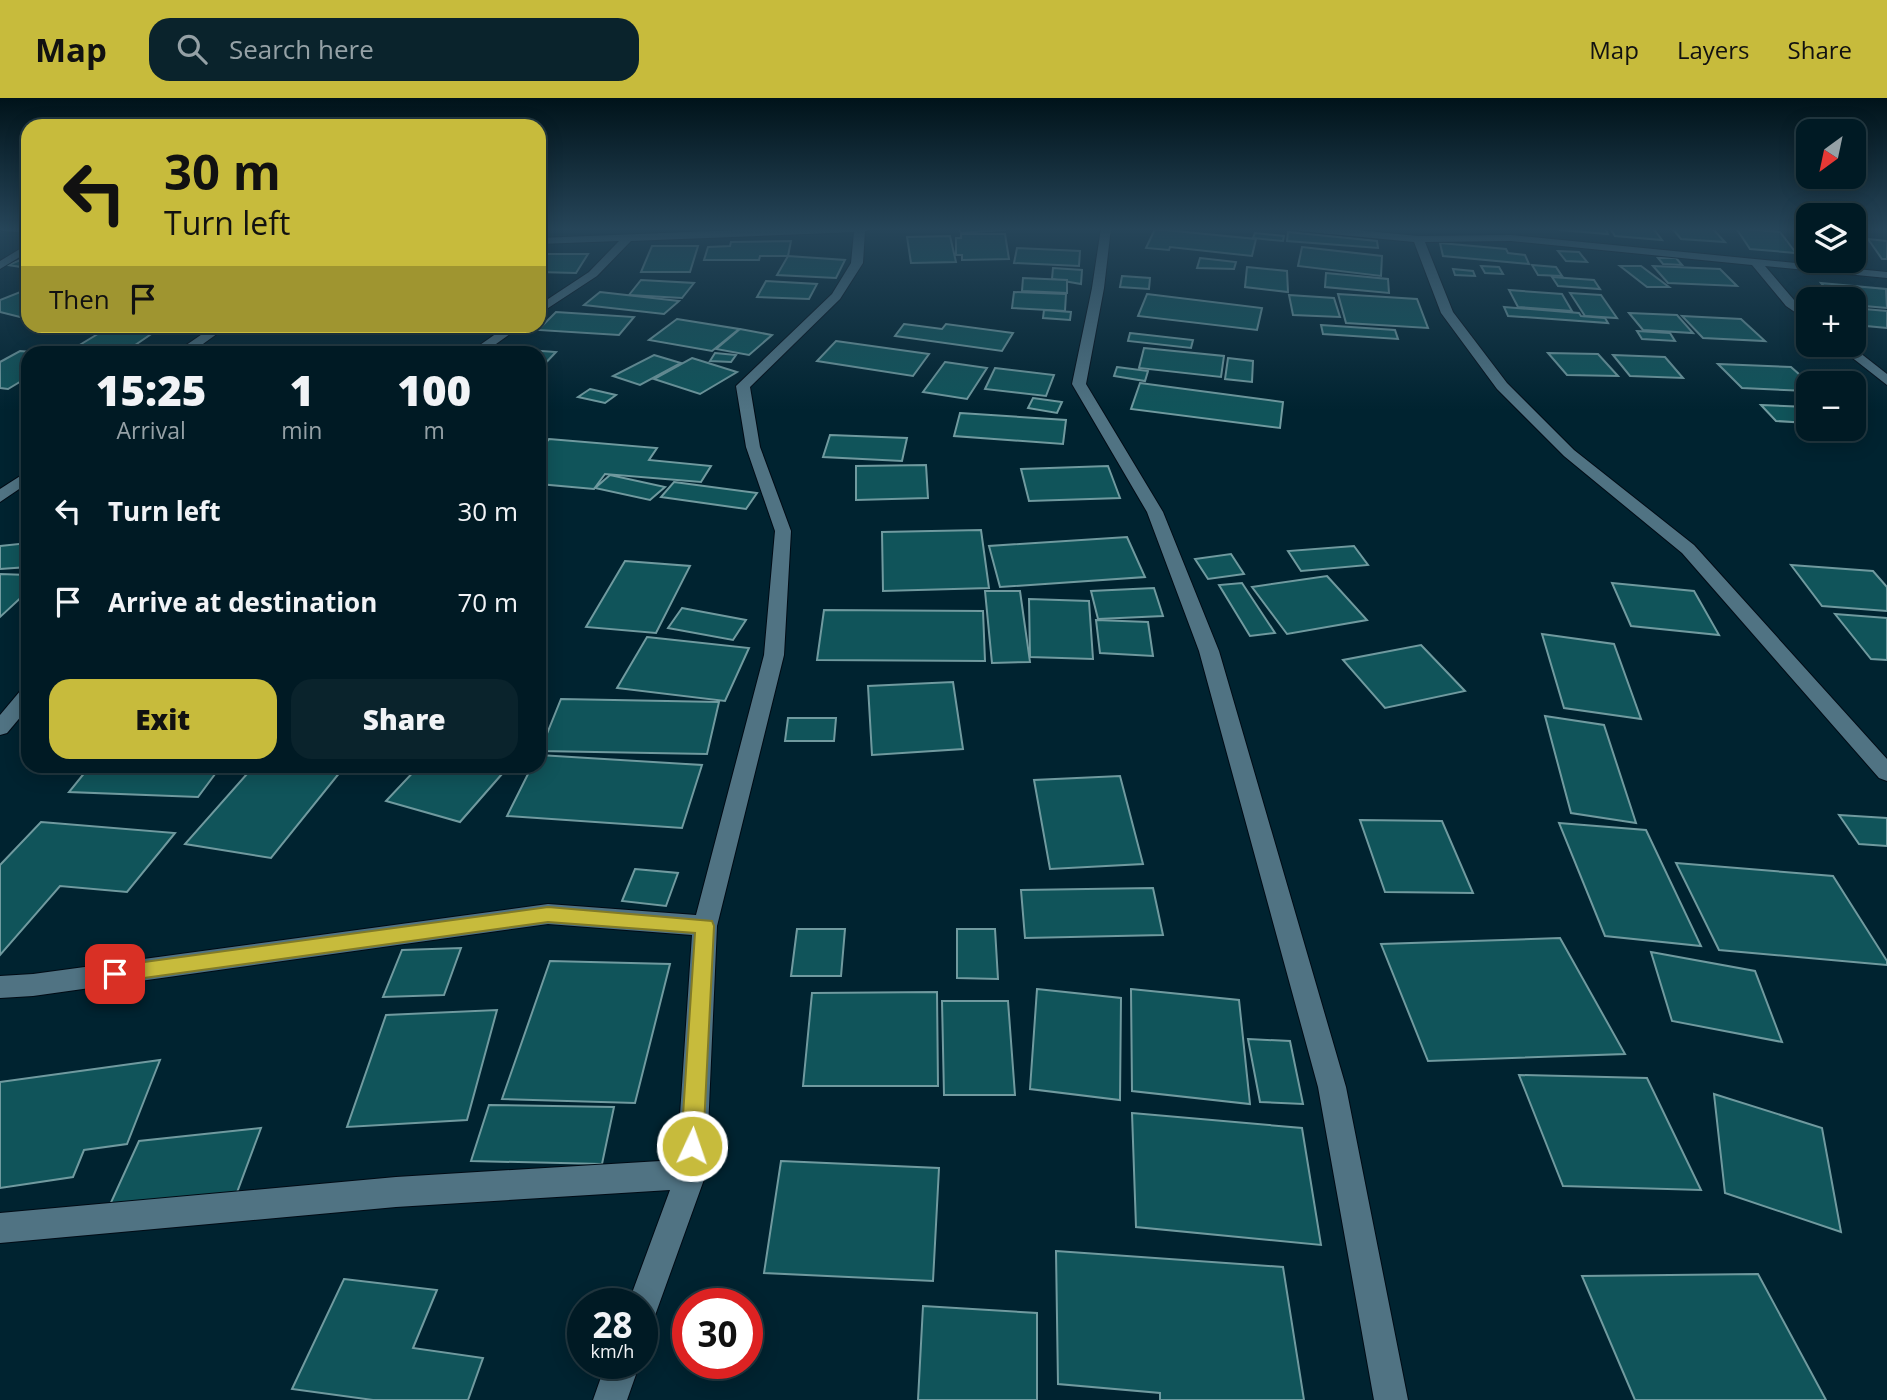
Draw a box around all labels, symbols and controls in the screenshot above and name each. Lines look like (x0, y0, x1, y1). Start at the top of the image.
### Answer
search box (149, 18, 639, 81)
text: Map (35, 27, 107, 72)
icon: search (173, 30, 211, 68)
text: Search here (229, 31, 374, 67)
text: Map (1589, 33, 1639, 66)
text: Layers (1677, 33, 1750, 66)
text: Share (1788, 33, 1852, 66)
north arrow (1796, 119, 1866, 189)
map controls (1796, 119, 1866, 441)
text: 30 m (164, 138, 281, 204)
icon: left (49, 147, 140, 238)
text: Turn left (164, 201, 290, 244)
button: layers (1796, 203, 1866, 273)
icon: arrive (124, 280, 162, 318)
text: Then (49, 281, 110, 317)
button: + (1796, 287, 1866, 357)
text: 15:25 (96, 361, 206, 418)
text: 1 (290, 361, 314, 418)
text: 100 (397, 361, 471, 418)
button: − (1796, 371, 1866, 441)
text: Arrival (117, 414, 186, 446)
text: min (281, 414, 322, 446)
text: m (424, 414, 445, 446)
icon: left (49, 492, 87, 530)
text: Turn left (108, 493, 220, 529)
text: 30 m (457, 493, 518, 529)
icon: arrive (49, 583, 87, 621)
text: Arrive at destination (108, 584, 377, 620)
text: 70 m (457, 584, 518, 620)
button: Exit (49, 679, 277, 759)
button: Share (291, 679, 518, 759)
pin (85, 944, 145, 1004)
icon: arrive (96, 955, 134, 993)
position arrow (655, 1109, 729, 1183)
speed limit sign: 30 (672, 1288, 763, 1379)
text: 28 (592, 1301, 633, 1348)
text: km/h (591, 1339, 634, 1363)

